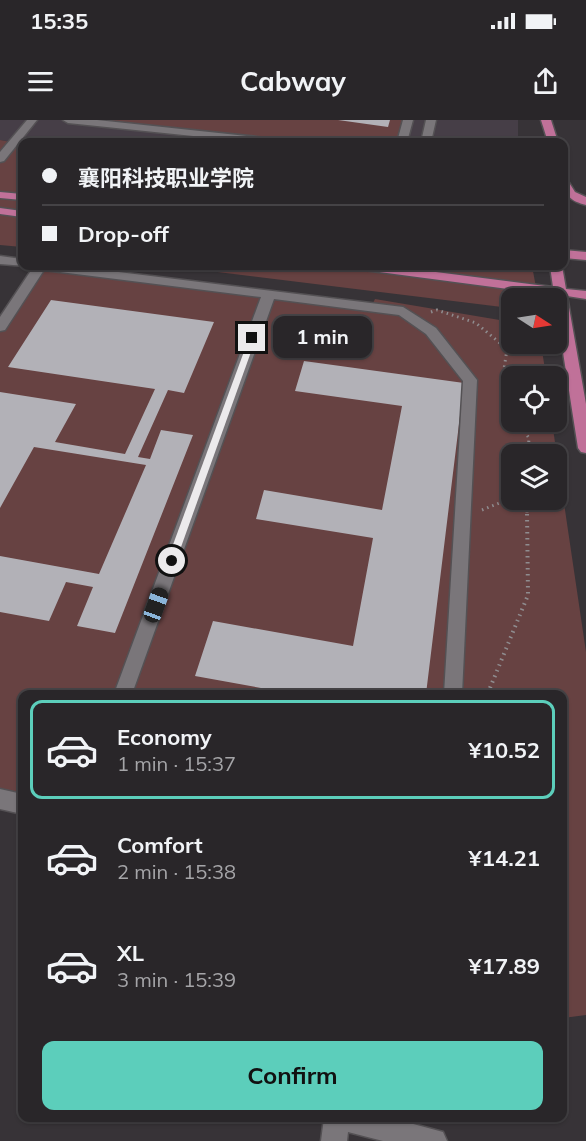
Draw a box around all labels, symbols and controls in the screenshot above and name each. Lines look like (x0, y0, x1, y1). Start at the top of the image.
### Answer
text: 15:35 (30, 7, 88, 35)
text: Cabway (240, 64, 346, 98)
icon: menu (24, 65, 57, 98)
icon: share (529, 65, 562, 98)
text: 襄阳科技职业学院 (78, 164, 254, 192)
text: Drop-off (78, 220, 169, 248)
north arrow (501, 288, 567, 354)
map controls (501, 288, 567, 510)
callout: 1 min (273, 317, 372, 359)
route end (238, 324, 265, 351)
text: 1 min (296, 324, 349, 349)
button: locate (501, 366, 567, 432)
button: layers (501, 444, 567, 510)
route start (158, 547, 185, 574)
car (141, 585, 171, 625)
icon: car (45, 723, 99, 777)
text: Economy (117, 723, 212, 751)
text: ¥10.52 (469, 736, 540, 764)
text: 1 min · 15:37 (117, 751, 236, 776)
icon: car (45, 831, 99, 885)
text: Comfort (117, 831, 203, 859)
text: ¥14.21 (469, 844, 540, 872)
text: 2 min · 15:38 (117, 859, 236, 884)
icon: car (45, 939, 99, 993)
text: XL (117, 939, 144, 967)
text: ¥17.89 (469, 952, 540, 980)
text: 3 min · 15:39 (117, 967, 236, 992)
button: Confirm (42, 1041, 543, 1110)

